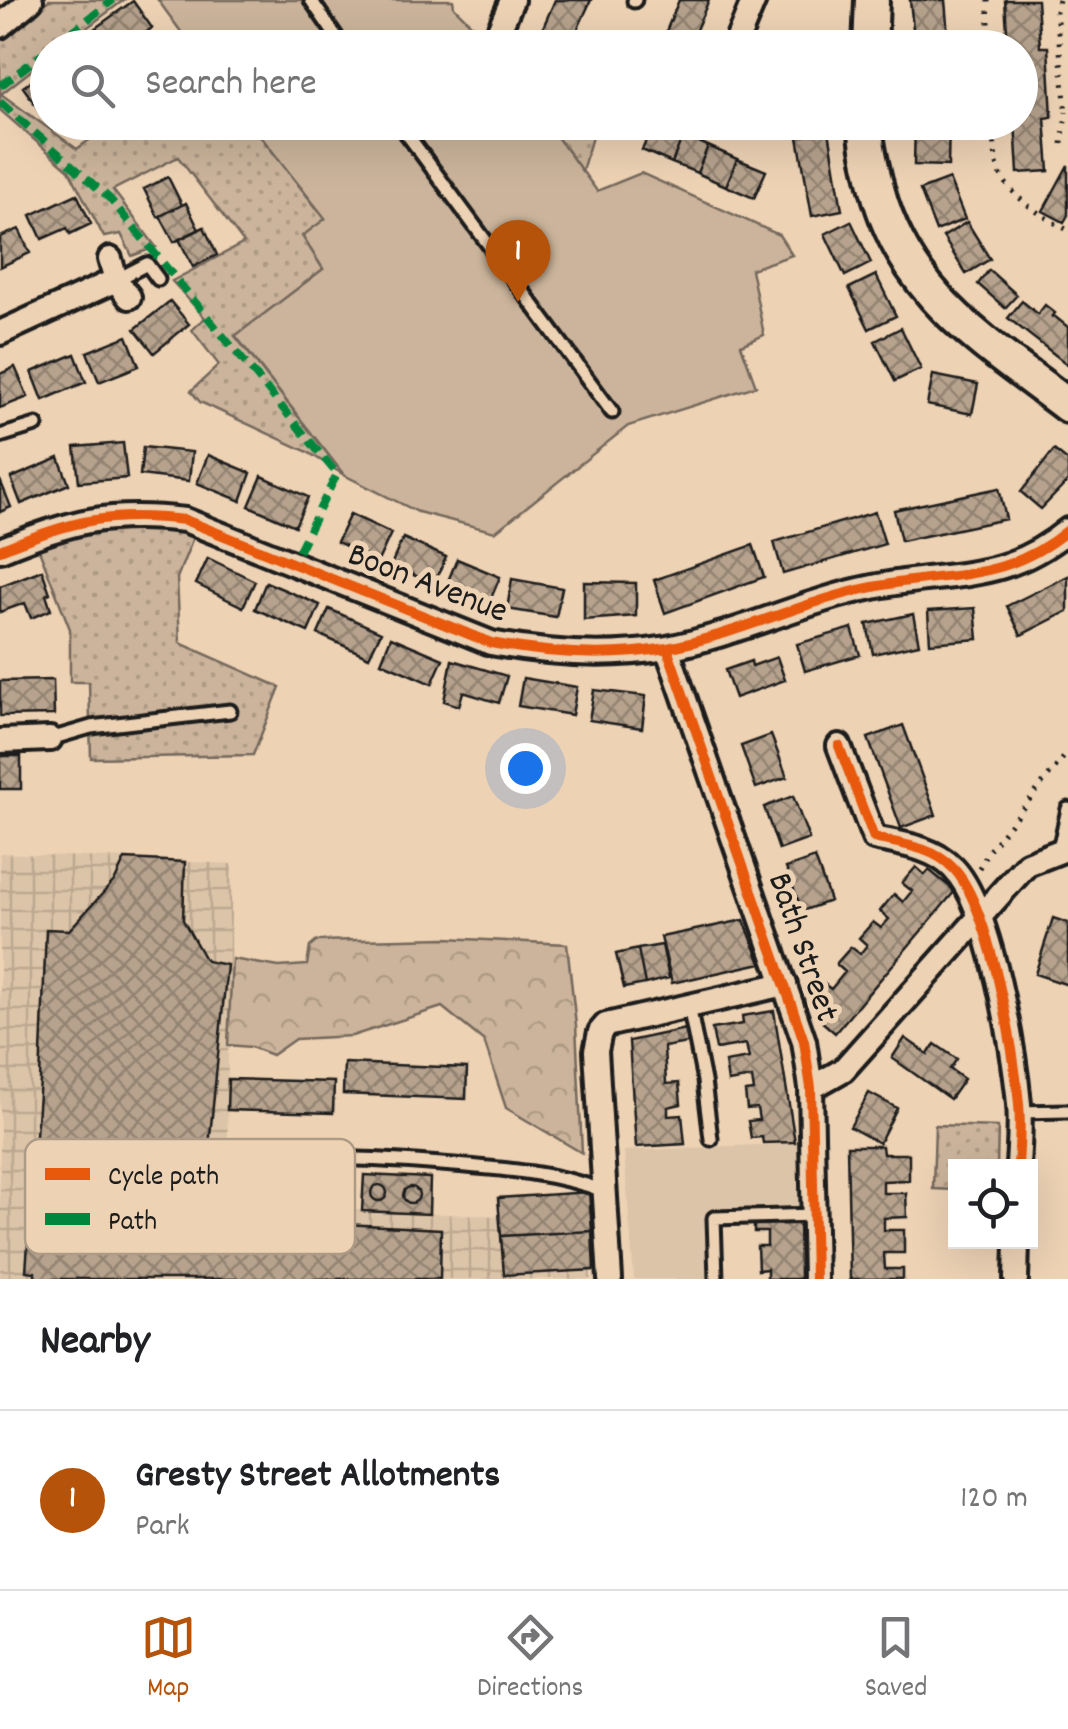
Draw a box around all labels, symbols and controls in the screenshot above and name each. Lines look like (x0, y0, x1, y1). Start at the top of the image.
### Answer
search box (30, 30, 1038, 140)
icon: search (65, 58, 120, 113)
text: Search here (145, 58, 317, 113)
pin: 1 (486, 220, 550, 302)
street label: Boon Avenue (340, 532, 514, 638)
your location (500, 743, 551, 794)
street label: Bath Street (752, 867, 850, 1030)
legend (25, 1139, 355, 1254)
text: Cycle path (108, 1159, 219, 1199)
map controls (948, 1159, 1038, 1249)
button: locate (948, 1159, 1038, 1249)
text: Path (108, 1204, 157, 1244)
text: Nearby (40, 1314, 150, 1374)
text: Gresty Street Allotments (135, 1450, 500, 1505)
text: 1 (69, 1477, 76, 1523)
text: 120 m (960, 1477, 1028, 1523)
text: Park (135, 1505, 190, 1551)
tab: Map (141, 1610, 196, 1710)
tab: Directions (477, 1610, 583, 1710)
tab: Saved (865, 1610, 927, 1710)

